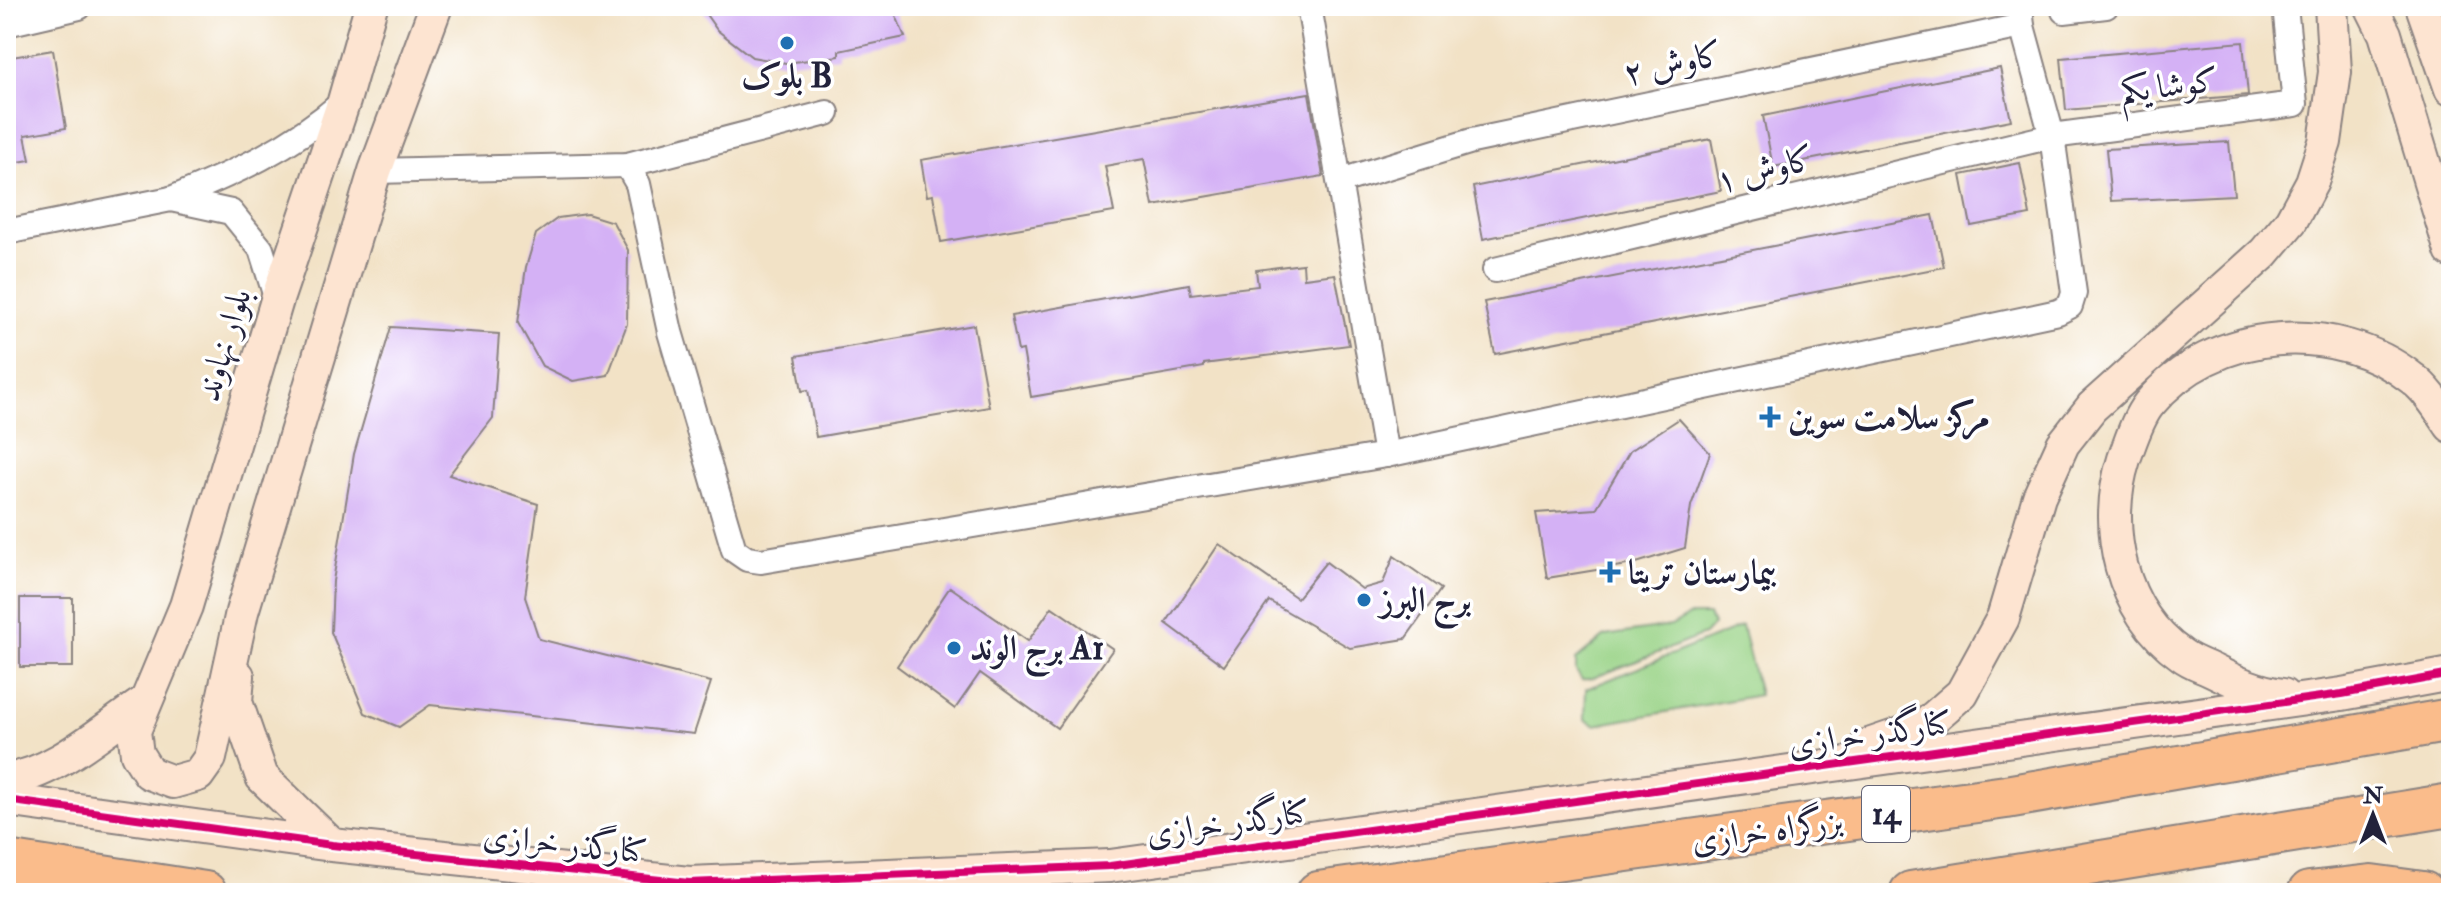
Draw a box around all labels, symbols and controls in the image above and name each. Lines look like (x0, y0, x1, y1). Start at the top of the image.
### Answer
street label: کاوش ۲ (1619, 33, 1727, 95)
marker: بلوک B (778, 34, 796, 52)
place label: بلوک B (741, 55, 833, 98)
street label: کوشا یکم (2118, 59, 2222, 122)
street label: کاوش ۱ (1711, 137, 1819, 203)
street label: بلوار نهاوند (187, 283, 261, 407)
place label: مرکز سلامت سوین (1788, 396, 1990, 440)
marker: مرکز سلامت سوین (1759, 406, 1781, 428)
place label: بیمارستان تریتا (1628, 551, 1777, 594)
marker: بیمارستان تریتا (1599, 561, 1621, 583)
place label: برج البرز (1376, 579, 1472, 630)
marker: برج البرز (1355, 591, 1373, 609)
place label: برج الوند A1 (970, 627, 1104, 678)
marker: برج الوند A1 (945, 639, 963, 657)
street label: کنارگذر خرازی (1785, 697, 1955, 767)
north arrow (2333, 775, 2413, 855)
text: N (2362, 782, 2383, 810)
street label: کنارگذر خرازی (1143, 786, 1313, 856)
road number: 14 (1862, 786, 1910, 842)
street label: بزرگراه خرازی (1688, 797, 1845, 863)
street label: کنارگذر خرازی (481, 810, 650, 874)

